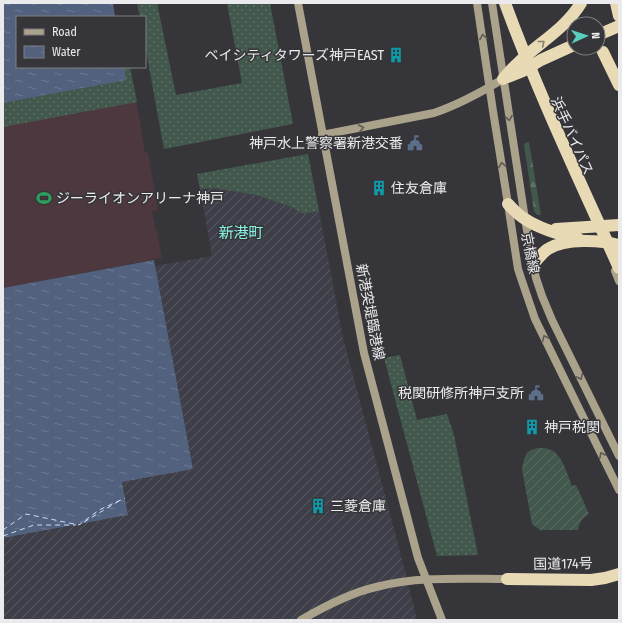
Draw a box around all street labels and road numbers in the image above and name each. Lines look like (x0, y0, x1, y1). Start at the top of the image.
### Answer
street label: 浜手バイパス (547, 94, 597, 178)
street label: 京橋線 (518, 231, 542, 275)
street label: 新港突堤臨港線 (352, 262, 388, 362)
street label: 国道174号 (533, 555, 593, 573)

